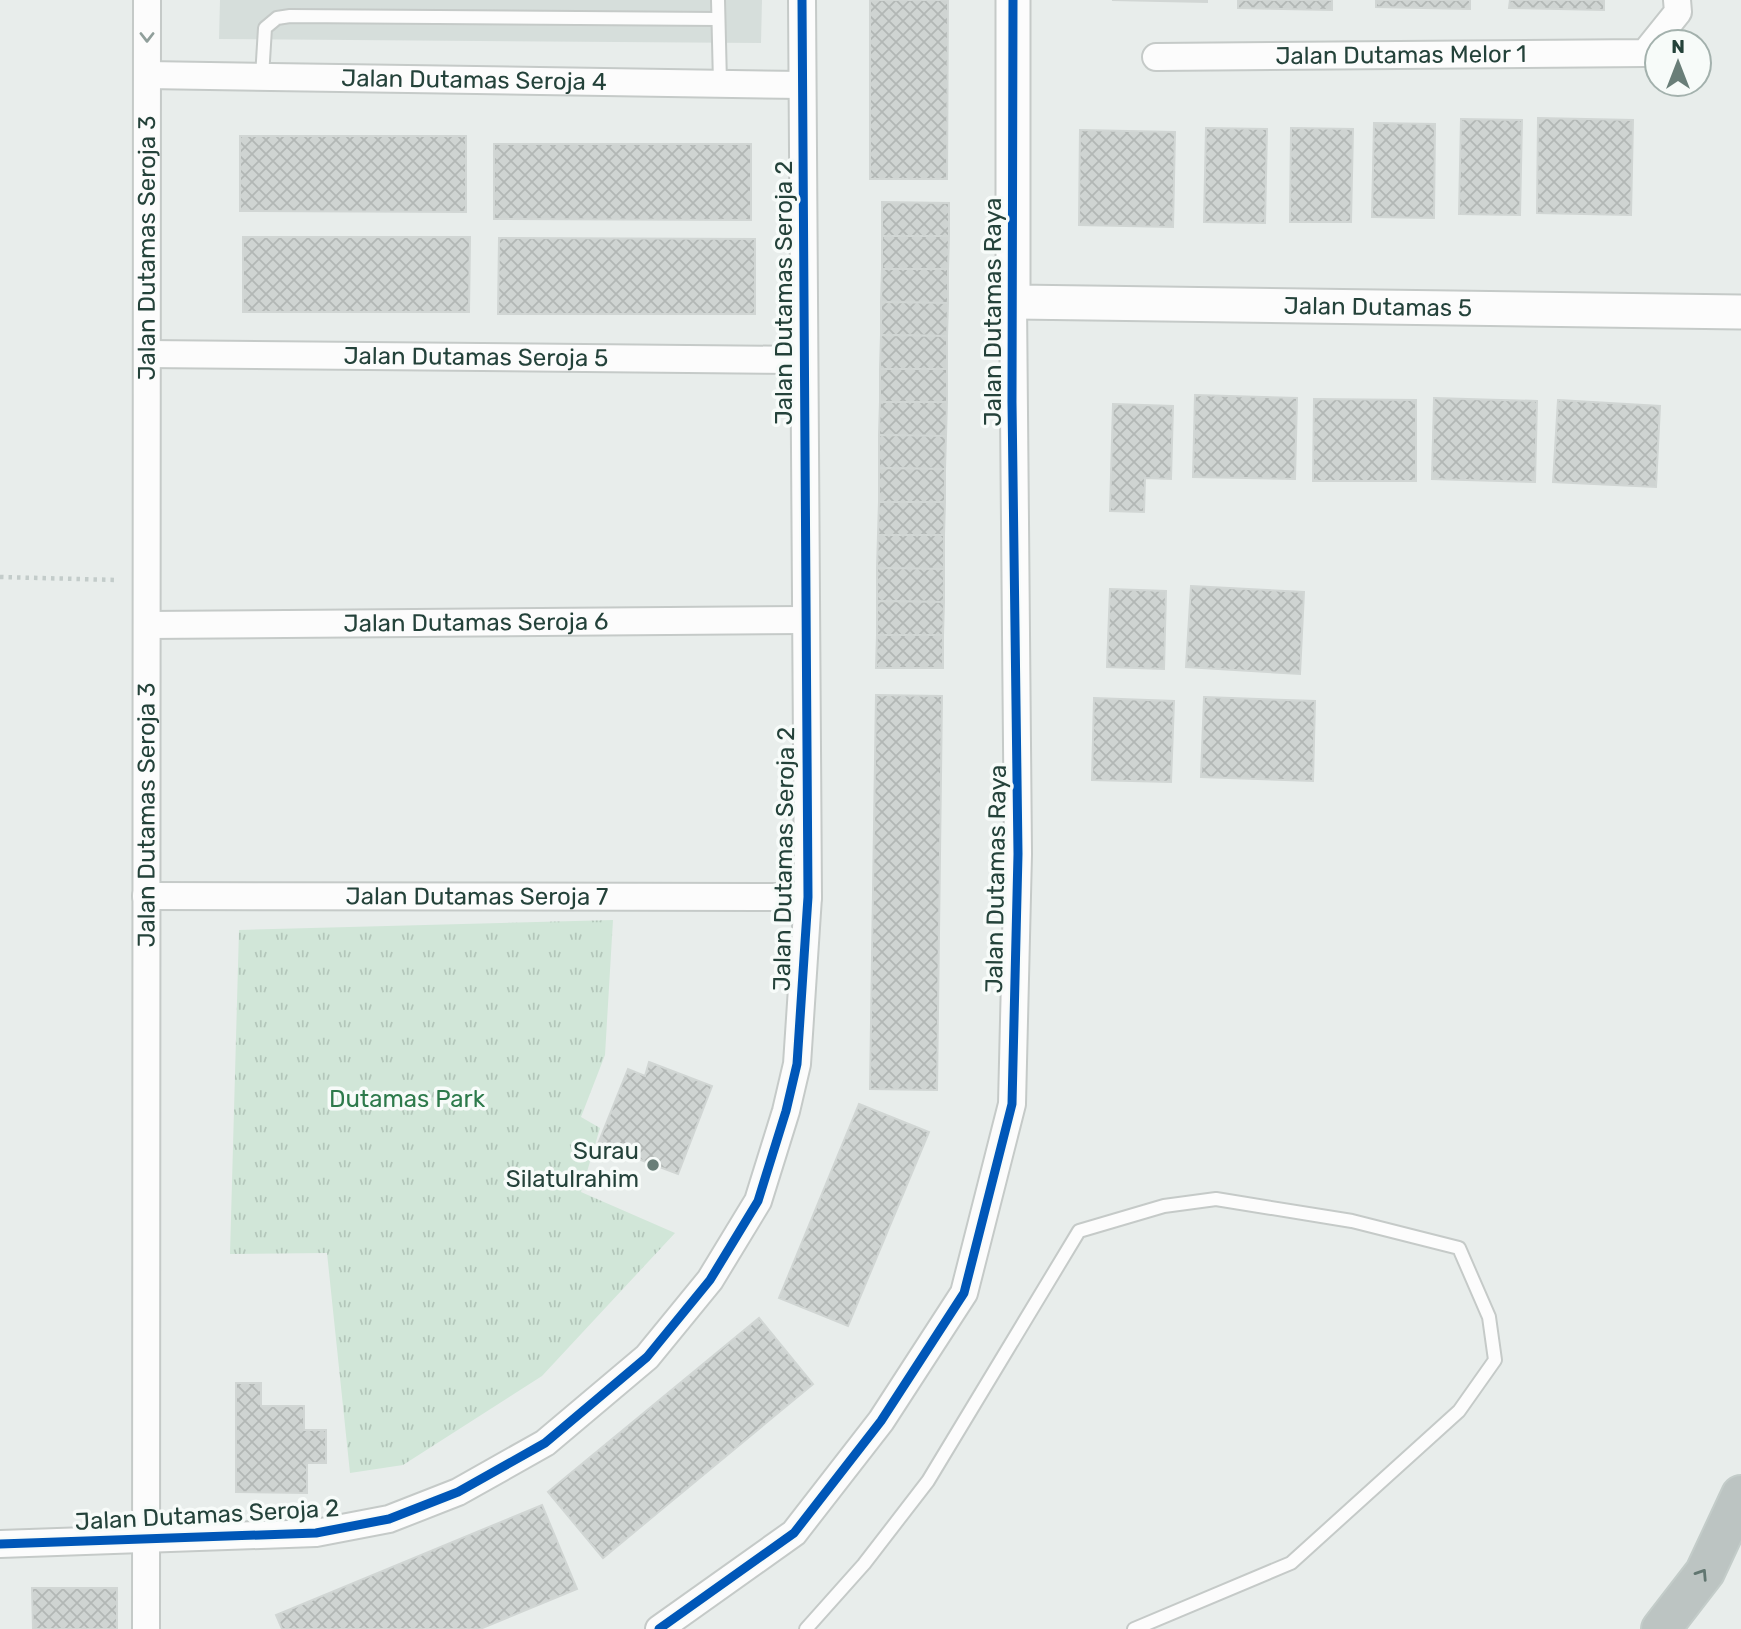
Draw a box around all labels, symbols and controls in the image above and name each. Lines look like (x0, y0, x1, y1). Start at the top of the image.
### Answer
north arrow (1643, 28, 1713, 98)
one-way arrow (139, 33, 155, 43)
text: N (1671, 35, 1685, 58)
street label: Jalan Dutamas Melor 1 (1275, 40, 1527, 70)
street label: Jalan Dutamas Seroja 4 (341, 64, 607, 96)
street label: Jalan Dutamas Seroja 3 (133, 115, 161, 381)
street label: Jalan Dutamas Seroja 2 (770, 161, 798, 425)
street label: Jalan Dutamas Raya (979, 198, 1007, 426)
street label: Jalan Dutamas 5 (1284, 292, 1472, 322)
street label: Jalan Dutamas Seroja 5 (343, 342, 609, 372)
street label: Jalan Dutamas Seroja 6 (343, 607, 609, 638)
street label: Jalan Dutamas Seroja 3 (132, 682, 161, 948)
street label: Jalan Dutamas Seroja 2 (768, 727, 800, 991)
street label: Jalan Dutamas Raya (980, 764, 1012, 994)
street label: Jalan Dutamas Seroja 7 (346, 882, 608, 911)
park label: Dutamas Park (329, 1085, 486, 1113)
place label: Surau Silatulrahim (506, 1137, 639, 1193)
marker: Surau Silatulrahim (645, 1157, 661, 1173)
street label: Jalan Dutamas Seroja 2 (74, 1494, 340, 1536)
one-way arrow (1694, 1569, 1707, 1582)

